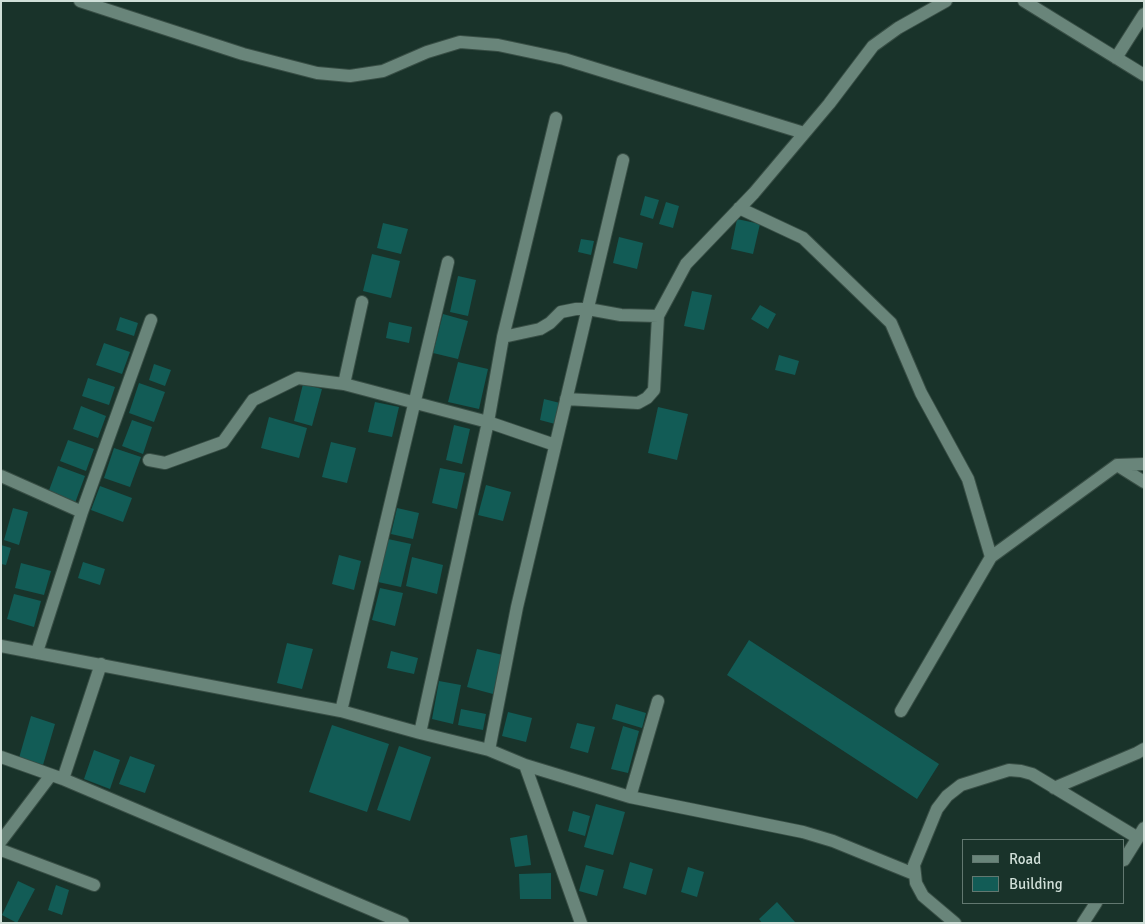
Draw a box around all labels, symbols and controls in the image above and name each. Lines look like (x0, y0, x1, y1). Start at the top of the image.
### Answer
legend (962, 839, 1125, 904)
text: Road (1009, 850, 1041, 868)
text: Building (1009, 875, 1063, 893)

